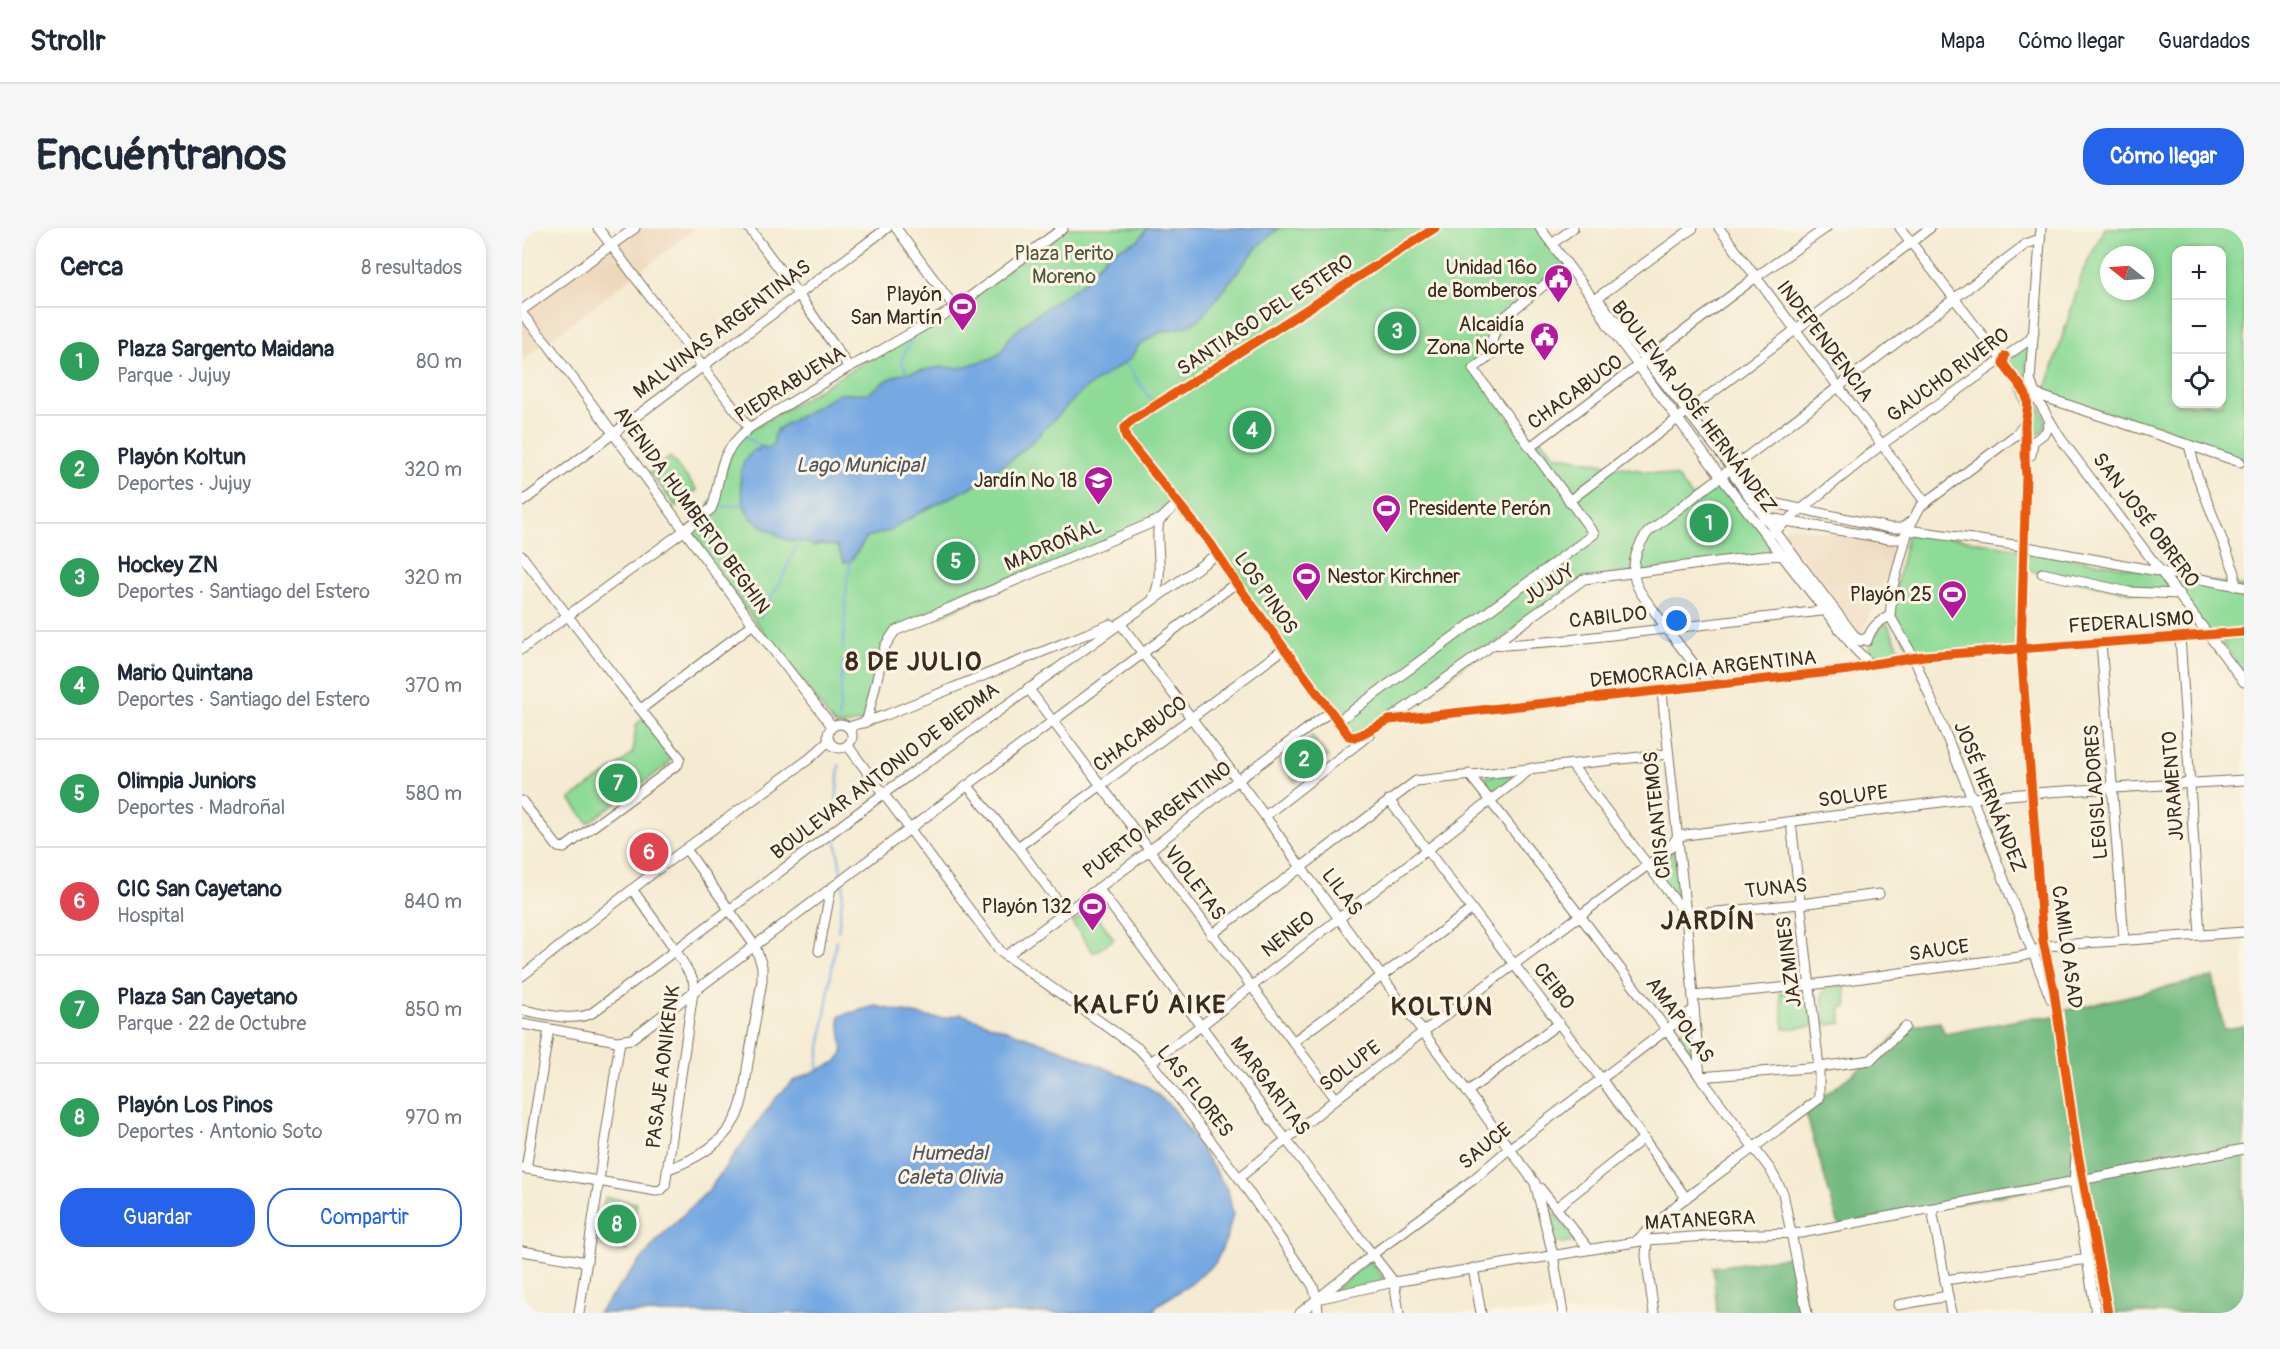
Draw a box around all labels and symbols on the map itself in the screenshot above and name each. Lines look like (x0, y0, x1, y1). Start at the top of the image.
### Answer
park label: Plaza Perito Moreno (1014, 241, 1114, 289)
north arrow (2100, 246, 2154, 300)
street label: SANTIAGO DEL ESTERO (1172, 249, 1358, 381)
street label: MALVINAS ARGENTINAS (628, 254, 816, 404)
place label: Unidad 16º de Bomberos (1427, 255, 1537, 303)
public building icon: Unidad 16º de Bomberos (1542, 262, 1574, 304)
street label: INDEPENDENCIA (1771, 275, 1879, 407)
place label: Playón San Martín (850, 282, 942, 330)
sports icon: Playón San Martín (947, 290, 979, 332)
street label: BOULEVAR JOSÉ HERNÁNDEZ (1606, 296, 1782, 518)
pin: 3 (1378, 308, 1416, 354)
place label: Alcaidía Zona Norte (1426, 312, 1524, 360)
public building icon: Alcaidía Zona Norte (1529, 320, 1561, 362)
street label: GAUCHO RIVERO (1882, 322, 2014, 428)
street label: PIEDRABUENA (730, 340, 850, 428)
street label: CHACABUCO (1523, 349, 1627, 435)
street label: AVENIDA HUMBERTO BEGHIN (608, 401, 776, 619)
pin: 4 (1232, 408, 1272, 452)
street label: SAN JOSÉ OBRERO (2087, 448, 2205, 592)
water label: Lago Municipal (796, 452, 926, 479)
school or university icon: Jardín Nº 18 (1082, 464, 1114, 506)
place label: Jardín Nº 18 (974, 468, 1077, 493)
sports icon: Presidente Perón (1371, 492, 1403, 534)
place label: Presidente Perón (1408, 496, 1551, 521)
pin: 1 (1690, 500, 1728, 546)
street label: MADROÑAL (1001, 513, 1105, 577)
pin: 5 (936, 538, 976, 584)
street label: LOS PINOS (1229, 547, 1303, 639)
street label: JUJUY (1518, 558, 1580, 610)
sports icon: Nestor Kirchner (1290, 560, 1322, 602)
place label: Nestor Kirchner (1327, 564, 1460, 589)
sports icon: Playón 25 (1937, 578, 1969, 620)
place label: Playón 25 (1850, 582, 1932, 607)
street label: CABILDO (1568, 600, 1648, 634)
street label: FEDERALISMO (2067, 605, 2195, 639)
your location (1662, 606, 1691, 635)
street label: DEMOCRACIA ARGENTINA (1589, 645, 1818, 693)
district label: 8 DE JULIO (845, 646, 983, 678)
street label: BOULEVAR ANTONIO DE BIEDMA (766, 677, 1004, 865)
street label: CHACABUCO (1088, 690, 1192, 778)
street label: JOSÉ HERNÁNDEZ (1948, 718, 2032, 877)
street label: LEGISLADORES (2079, 724, 2113, 860)
street label: JURAMENTO (2157, 730, 2189, 842)
pin: 2 (1284, 736, 1324, 782)
street label: CRISANTEMOS (1638, 750, 1676, 880)
street label: PUERTO ARGENTINO (1078, 756, 1236, 884)
pin: 7 (598, 760, 638, 806)
street label: SOLUPE (1817, 779, 1889, 813)
pin: 6 (630, 830, 668, 874)
street label: VIOLETAS (1159, 841, 1231, 925)
street label: LILAS (1316, 863, 1368, 921)
street label: TUNAS (1744, 872, 1808, 904)
street label: CAMILO ASAD (2046, 884, 2088, 1010)
sports icon: Playón 132 (1077, 890, 1109, 932)
place label: Playón 132 (982, 894, 1072, 919)
street label: NENEO (1256, 905, 1320, 963)
district label: JARDÍN (1661, 905, 1755, 937)
street label: JAZMINES (1771, 915, 1807, 1009)
street label: SAUCE (1907, 933, 1971, 967)
street label: CEIBO (1528, 958, 1580, 1014)
street label: AMAPOLAS (1640, 972, 1720, 1068)
street label: PASAJE AONIKENK (641, 984, 685, 1150)
district label: KALFÚ AIKE (1073, 989, 1227, 1021)
district label: KOLTUN (1391, 991, 1494, 1023)
street label: MARGARITAS (1225, 1032, 1315, 1140)
street label: SOLUPE (1314, 1035, 1386, 1097)
street label: LAS FLORES (1151, 1040, 1239, 1142)
street label: SAUCE (1454, 1117, 1516, 1175)
water label: Humedal Caleta Olivia (896, 1140, 1003, 1191)
pin: 8 (598, 1202, 637, 1246)
street label: MATANEGRA (1644, 1205, 1756, 1235)

